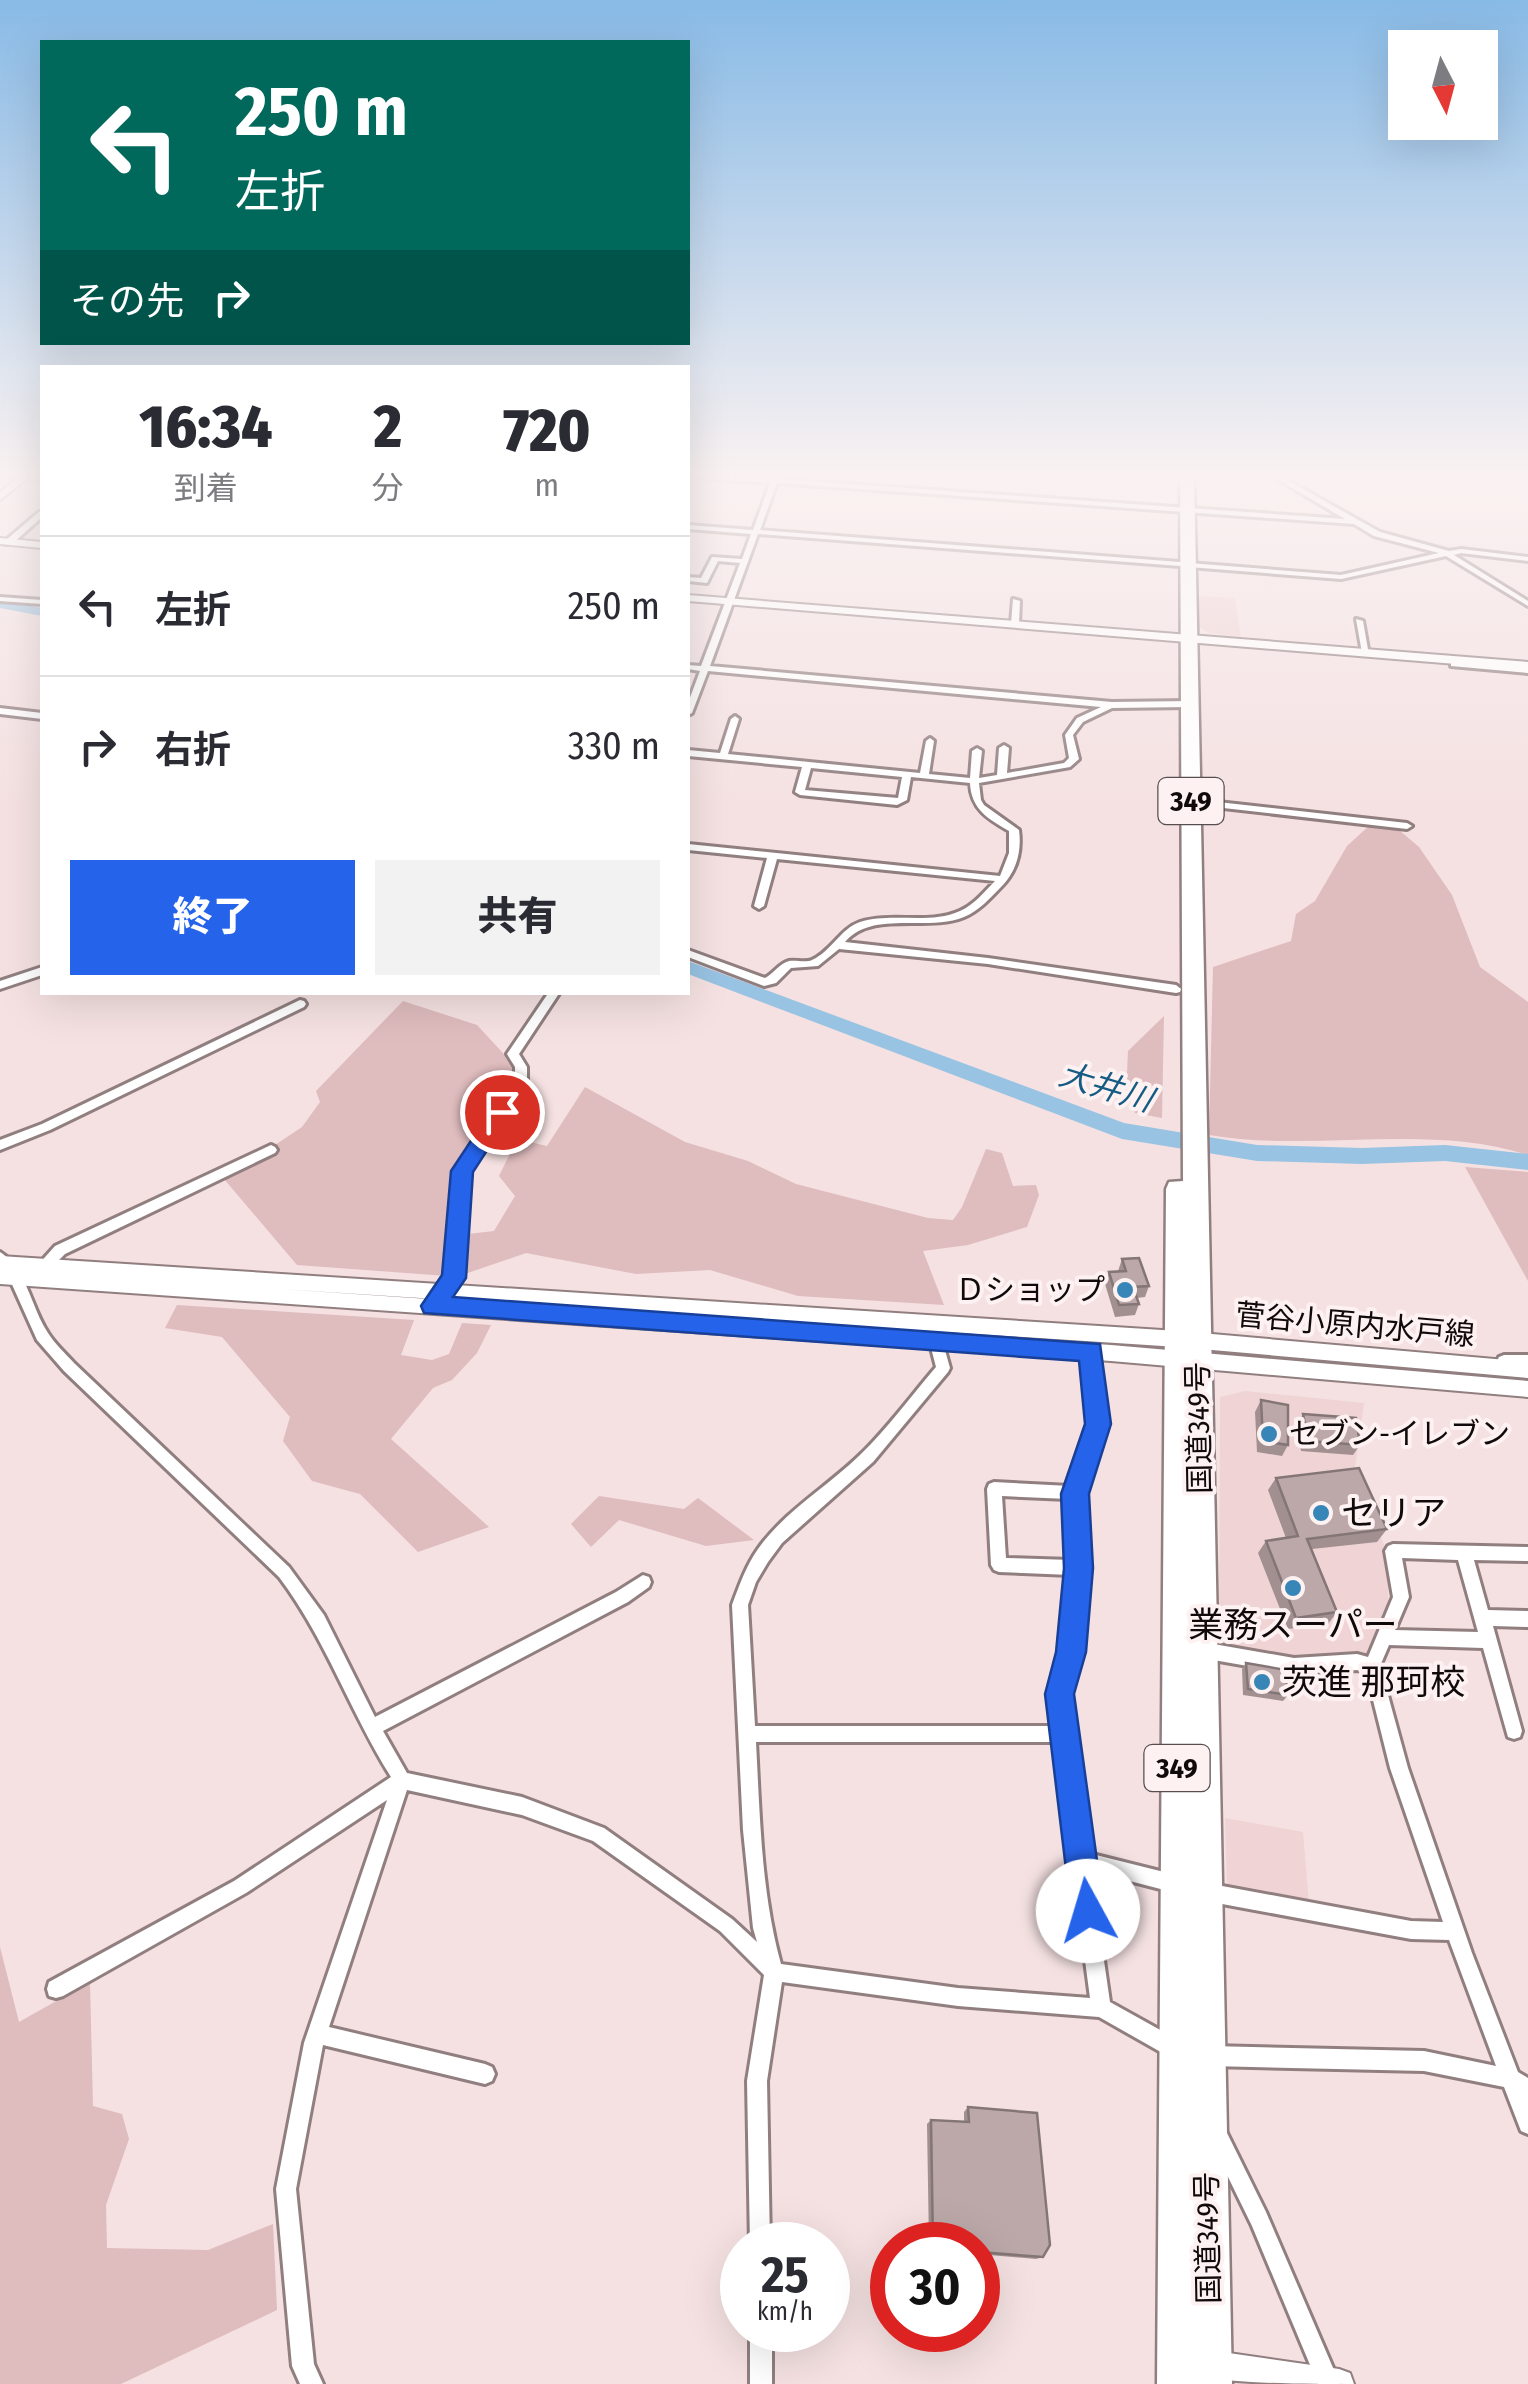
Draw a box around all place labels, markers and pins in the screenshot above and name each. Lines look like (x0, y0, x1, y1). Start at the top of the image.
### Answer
pin (460, 1070, 545, 1155)
place label: Ｄショップ (955, 1272, 1105, 1308)
marker: Ｄショップ (1114, 1279, 1136, 1301)
place label: セブン-イレブン (1289, 1416, 1510, 1452)
marker: セブン-イレブン (1258, 1423, 1280, 1445)
place label: セリア (1341, 1492, 1446, 1534)
marker: セリア (1310, 1502, 1332, 1524)
marker: 業務スーパー (1282, 1577, 1304, 1599)
place label: 業務スーパー (1188, 1604, 1398, 1646)
place label: 茨進 那珂校 (1282, 1661, 1465, 1703)
marker: 茨進 那珂校 (1251, 1671, 1273, 1693)

